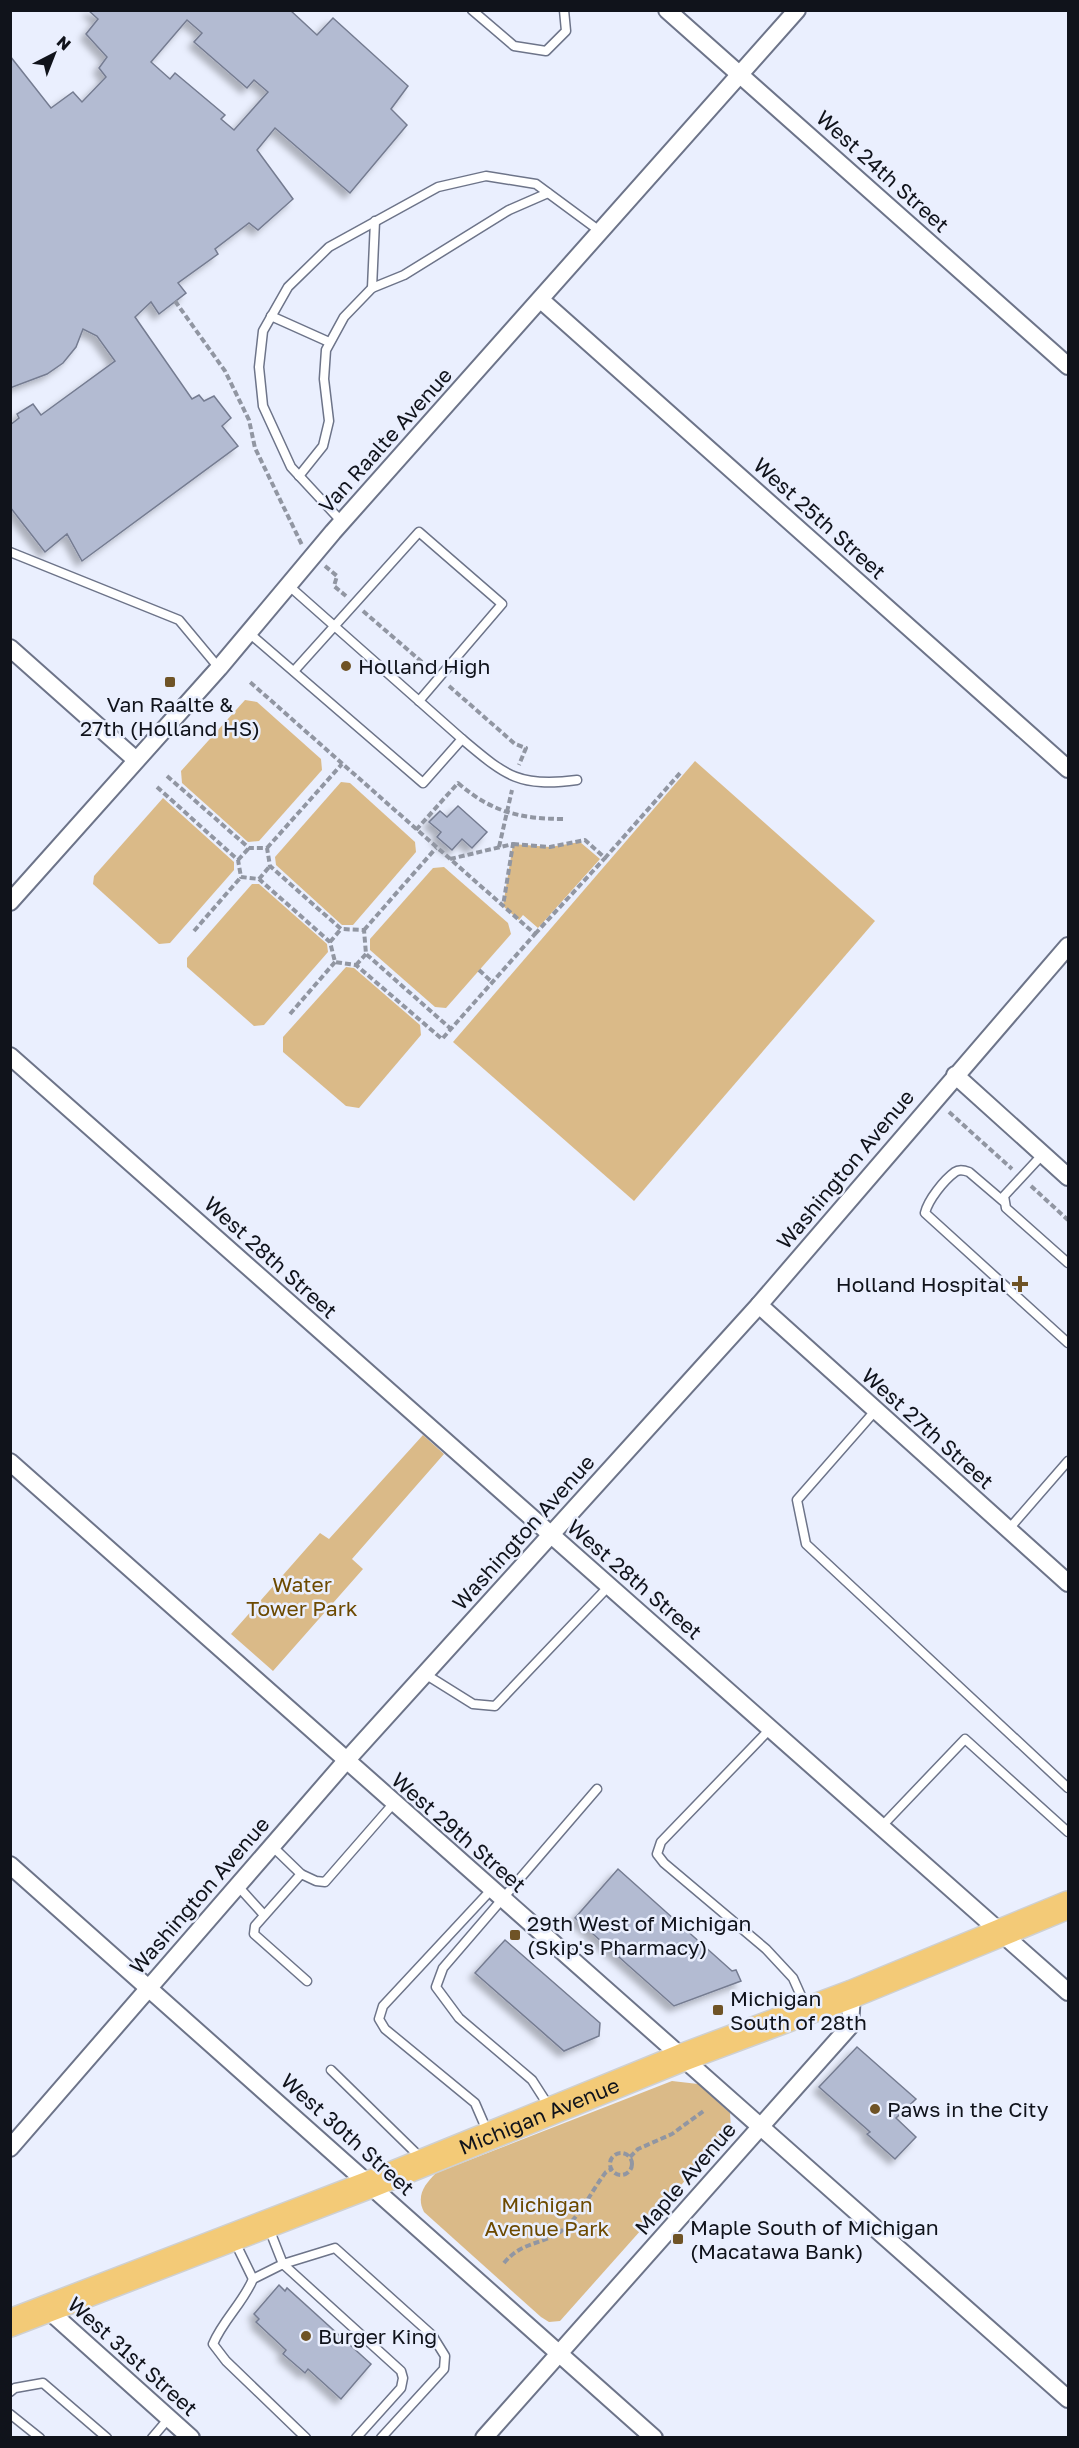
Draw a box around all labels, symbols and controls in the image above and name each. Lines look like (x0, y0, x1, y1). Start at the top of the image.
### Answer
north arrow (24, 24, 84, 84)
text: N (53, 31, 75, 54)
street label: West 24th Street (811, 104, 955, 238)
street label: Van Raalte Avenue (313, 362, 457, 518)
street label: West 25th Street (748, 452, 892, 584)
place label: Holland High (358, 653, 490, 679)
marker: Holland High (339, 659, 353, 673)
marker: Van Raalte & 27th (Holland HS) (163, 675, 177, 689)
place label: Van Raalte & 27th (Holland HS) (80, 691, 260, 741)
street label: Washington Avenue (771, 1084, 919, 1254)
street label: West 28th Street (199, 1190, 343, 1324)
place label: Holland Hospital (836, 1271, 1006, 1297)
marker: Holland Hospital (1011, 1275, 1029, 1293)
street label: West 27th Street (857, 1362, 999, 1494)
street label: Washington Avenue (446, 1449, 600, 1615)
street label: West 28th Street (562, 1513, 708, 1645)
park label: Water Tower Park (246, 1571, 358, 1621)
street label: West 29th Street (386, 1766, 532, 1898)
street label: Washington Avenue (124, 1811, 274, 1979)
place label: 29th West of Michigan (Skip's Pharmacy) (527, 1910, 751, 1960)
marker: 29th West of Michigan (Skip's Pharmacy) (508, 1928, 522, 1942)
place label: Michigan South of 28th (730, 1985, 867, 2035)
marker: Michigan South of 28th (711, 2003, 725, 2017)
street label: West 30th Street (276, 2067, 420, 2201)
street label: Michigan Avenue (455, 2072, 623, 2160)
place label: Paws in the City (887, 2096, 1049, 2122)
marker: Paws in the City (868, 2102, 882, 2116)
street label: Maple Avenue (629, 2116, 741, 2240)
park label: Michigan Avenue Park (485, 2191, 610, 2241)
place label: Maple South of Michigan (Macatawa Bank) (690, 2214, 939, 2264)
marker: Maple South of Michigan (Macatawa Bank) (671, 2232, 685, 2246)
street label: West 31st Street (63, 2291, 203, 2421)
place label: Burger King (318, 2323, 437, 2349)
marker: Burger King (299, 2329, 313, 2343)

